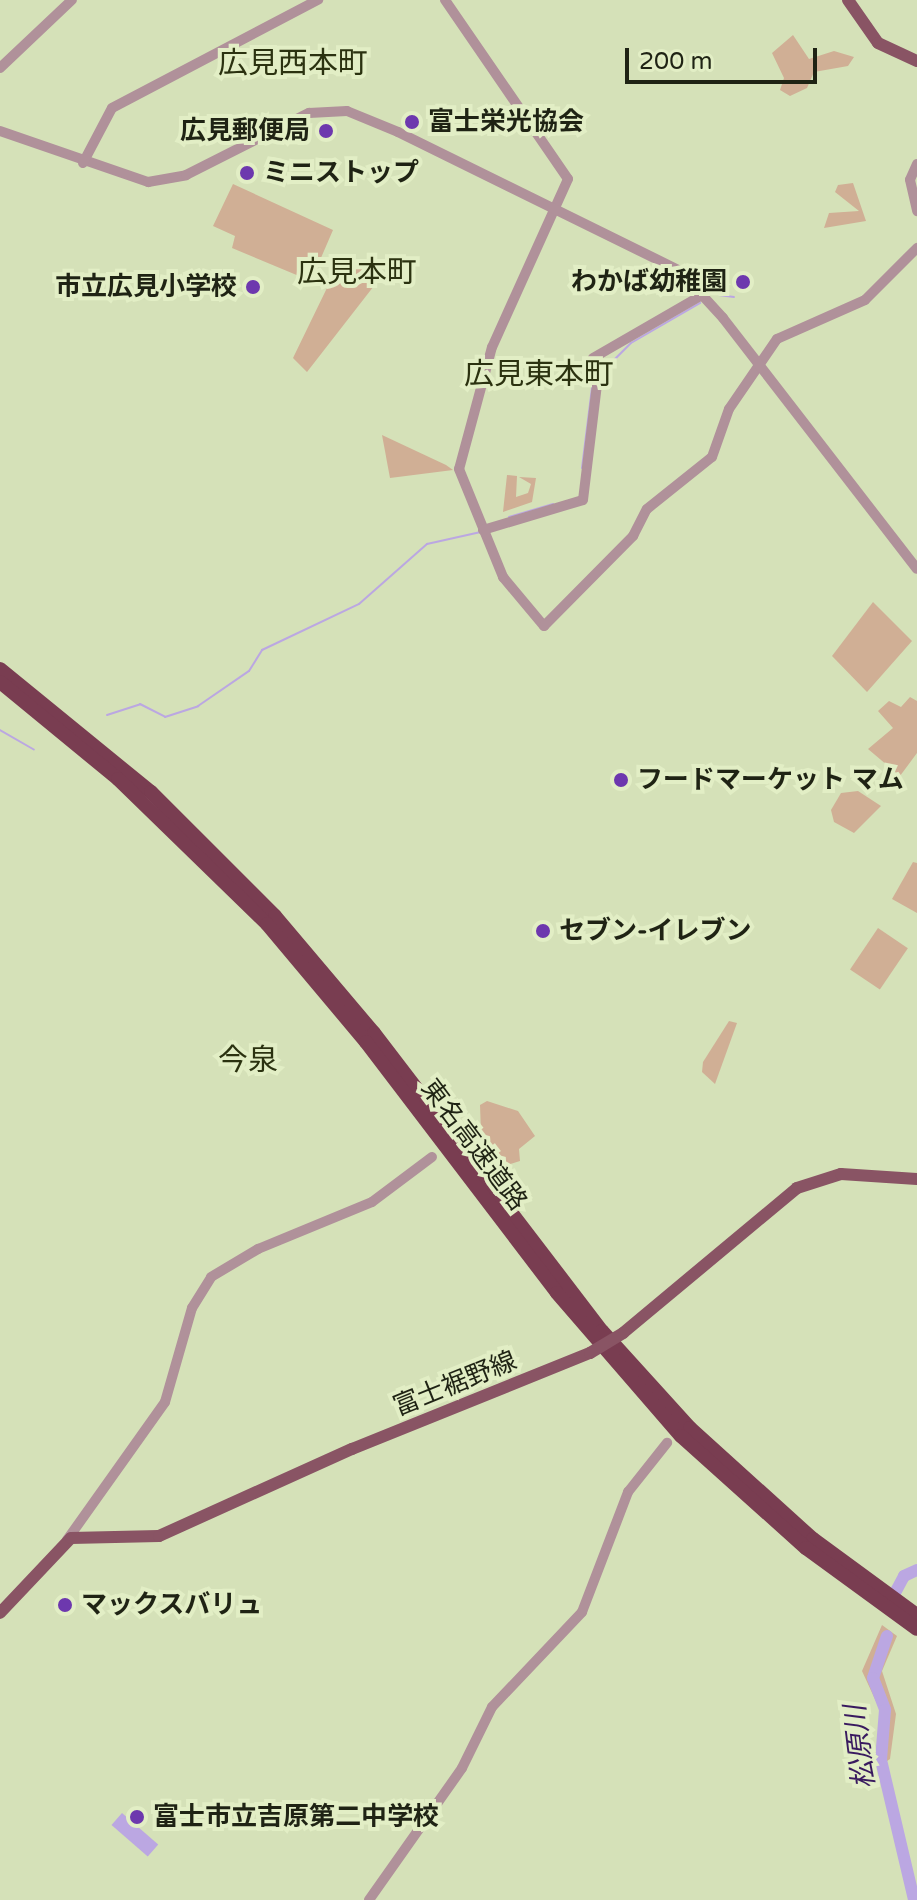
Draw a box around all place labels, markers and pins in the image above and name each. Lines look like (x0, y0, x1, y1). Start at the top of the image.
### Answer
place label: 富士栄光協会 (428, 106, 584, 138)
marker: 富士栄光協会 (403, 113, 421, 131)
place label: 広見郵便局 (180, 115, 310, 147)
marker: 広見郵便局 (317, 122, 335, 140)
place label: ミニストップ (263, 157, 419, 189)
marker: ミニストップ (238, 164, 256, 182)
place label: わかば幼稚園 (571, 266, 727, 298)
place label: 市立広見小学校 (55, 271, 237, 303)
marker: わかば幼稚園 (734, 273, 752, 291)
marker: 市立広見小学校 (244, 278, 262, 296)
place label: フードマーケット マム (637, 764, 904, 796)
marker: フードマーケット マム (612, 771, 630, 789)
place label: セブン-イレブン (559, 915, 752, 947)
marker: セブン-イレブン (534, 922, 552, 940)
place label: マックスバリュ (81, 1589, 263, 1621)
marker: マックスバリュ (56, 1596, 74, 1614)
place label: 富士市立吉原第二中学校 (153, 1801, 439, 1833)
marker: 富士市立吉原第二中学校 (128, 1808, 146, 1826)

